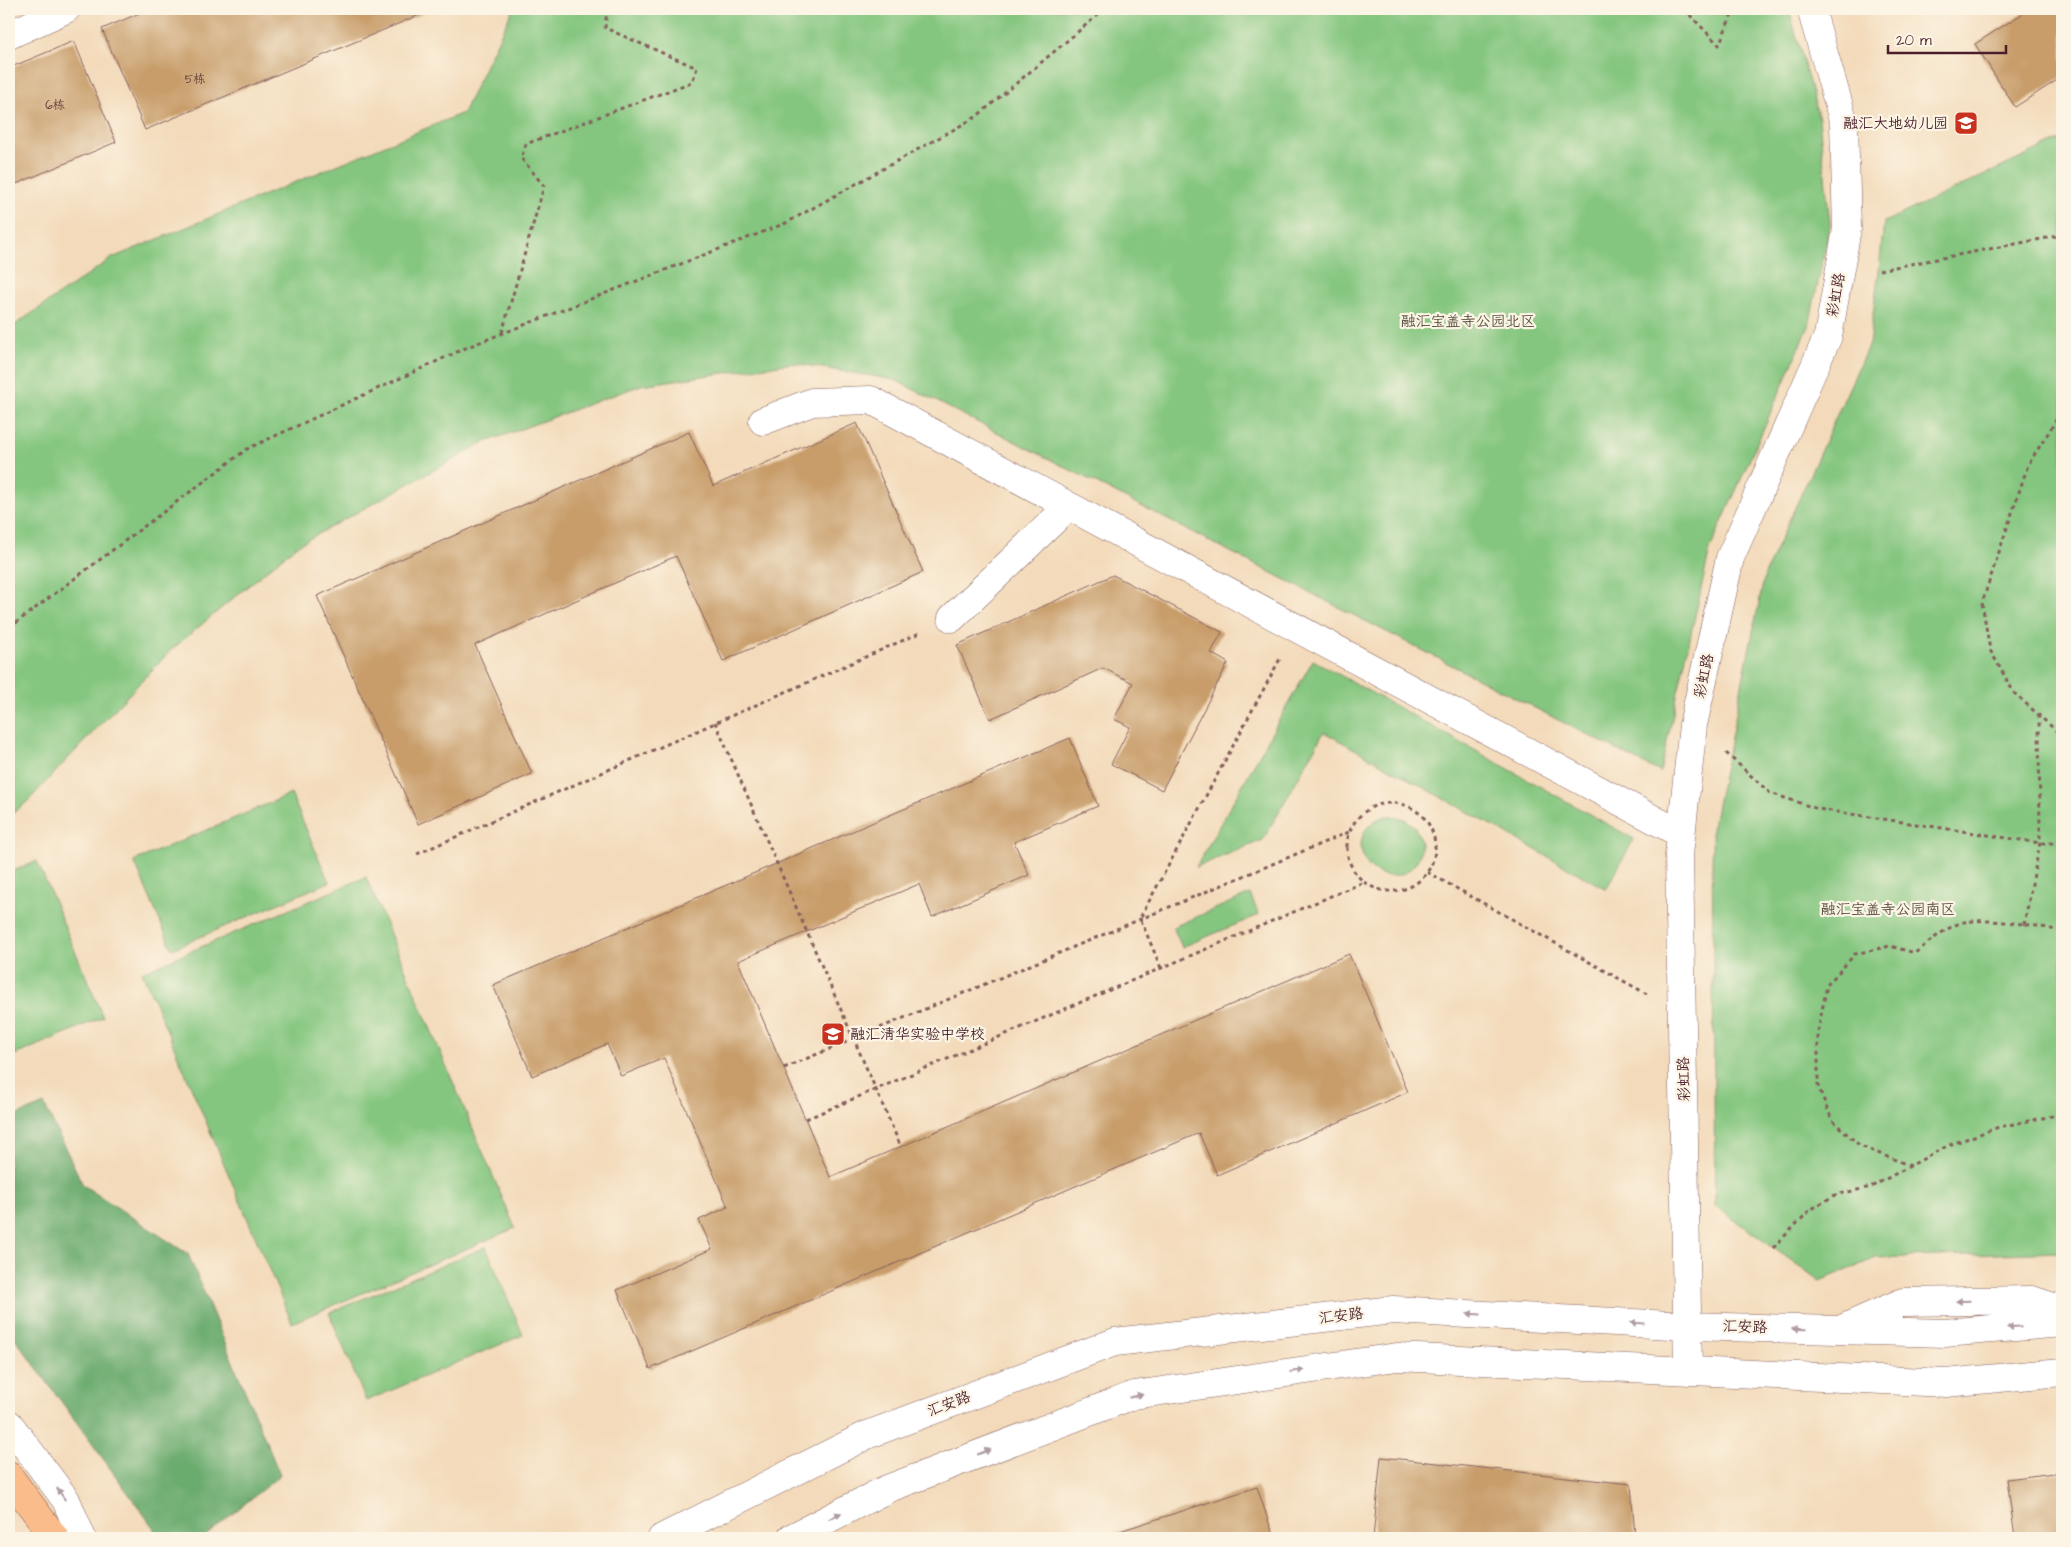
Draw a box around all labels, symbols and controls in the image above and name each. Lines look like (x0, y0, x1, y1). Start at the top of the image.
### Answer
scale bar (1888, 22, 2006, 54)
text: 20 m (1896, 30, 1932, 51)
house number: 5栋 (185, 71, 205, 88)
house number: 6栋 (45, 97, 65, 114)
school or university icon: 融汇大地幼儿园 (1953, 110, 1979, 136)
place label: 融汇大地幼儿园 (1843, 113, 1948, 134)
street label: 彩虹路 (1822, 271, 1850, 319)
park label: 融汇宝盖寺公园北区 (1400, 311, 1536, 332)
street label: 彩虹路 (1689, 652, 1719, 700)
park label: 融汇宝盖寺公园南区 (1820, 899, 1956, 920)
school or university icon: 融汇清华实验中学校 (820, 1021, 846, 1047)
place label: 融汇清华实验中学校 (850, 1024, 985, 1045)
street label: 彩虹路 (1673, 1056, 1695, 1102)
one-way arrow (1954, 1297, 1970, 1305)
street label: 汇安路 (1317, 1303, 1365, 1329)
one-way arrow (1466, 1310, 1482, 1318)
street label: 汇安路 (1722, 1316, 1768, 1338)
one-way arrow (1628, 1319, 1644, 1327)
one-way arrow (2005, 1323, 2021, 1331)
one-way arrow (1791, 1325, 1807, 1333)
one-way arrow (1289, 1367, 1305, 1375)
street label: 汇安路 (924, 1386, 974, 1422)
one-way arrow (1128, 1392, 1143, 1400)
one-way arrow (977, 1448, 992, 1456)
one-way arrow (56, 1488, 66, 1501)
one-way arrow (827, 1512, 842, 1520)

